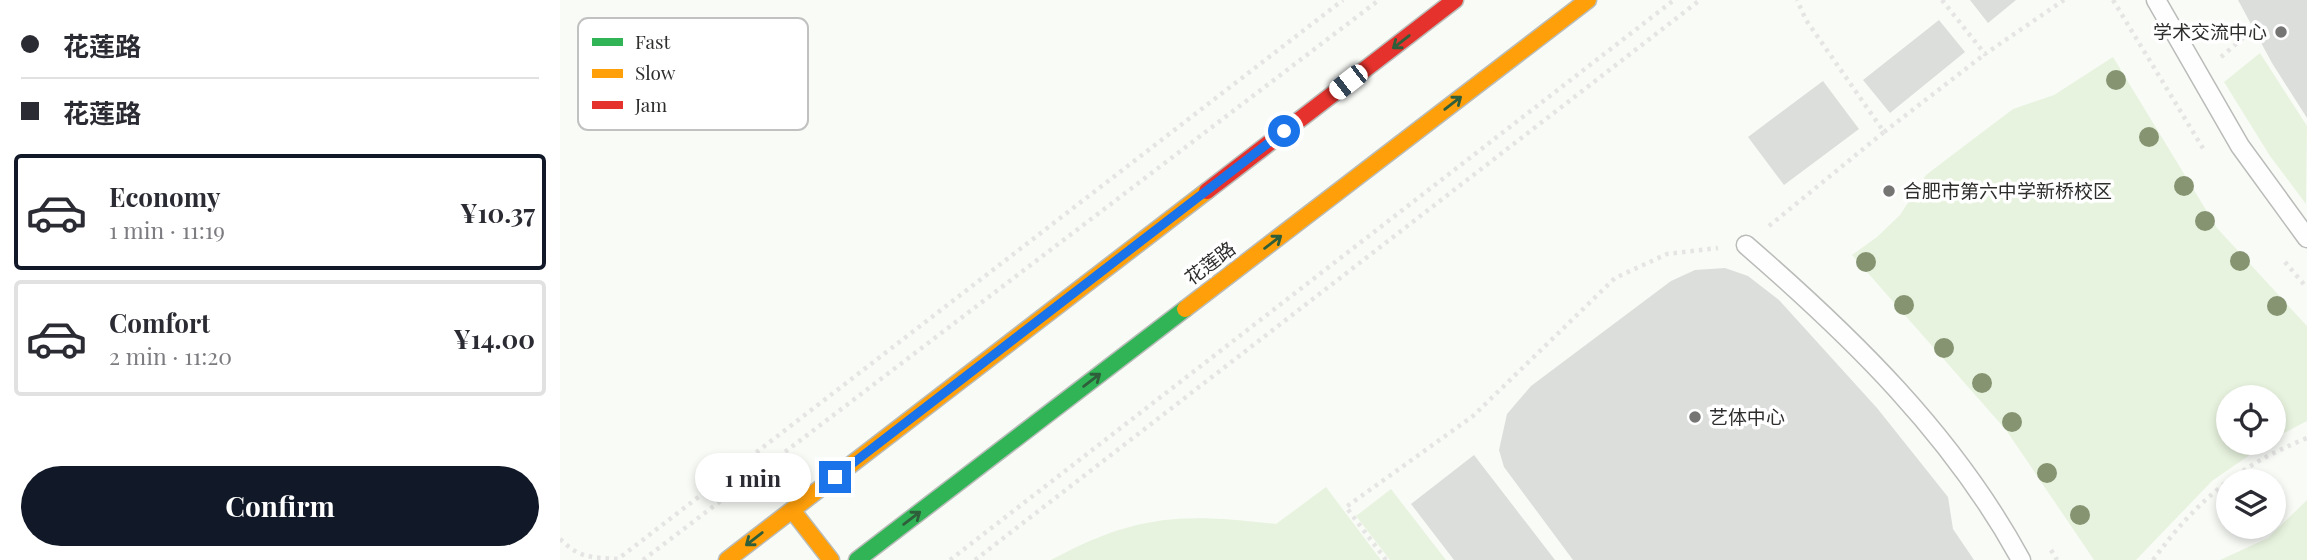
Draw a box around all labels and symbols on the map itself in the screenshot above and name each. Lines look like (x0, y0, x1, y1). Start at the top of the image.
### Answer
legend (578, 18, 808, 130)
place label: 学术交流中心 (2153, 18, 2267, 44)
marker: 学术交流中心 (2273, 24, 2289, 40)
text: Fast (635, 28, 671, 54)
one-way arrow (1392, 34, 1410, 49)
text: Slow (635, 59, 676, 85)
car (1325, 61, 1372, 103)
text: Jam (634, 91, 667, 117)
one-way arrow (1443, 96, 1462, 111)
route start (1268, 115, 1300, 147)
place label: 合肥市第六中学新桥校区 (1903, 177, 2112, 203)
marker: 合肥市第六中学新桥校区 (1881, 183, 1897, 199)
one-way arrow (1263, 234, 1281, 249)
street label: 花莲路 (1179, 235, 1240, 290)
one-way arrow (1082, 373, 1101, 388)
place label: 艺体中心 (1709, 403, 1785, 429)
marker: 艺体中心 (1687, 409, 1703, 425)
callout: 1 min (695, 452, 810, 502)
route end (819, 461, 851, 493)
one-way arrow (902, 511, 920, 526)
one-way arrow (745, 531, 764, 546)

